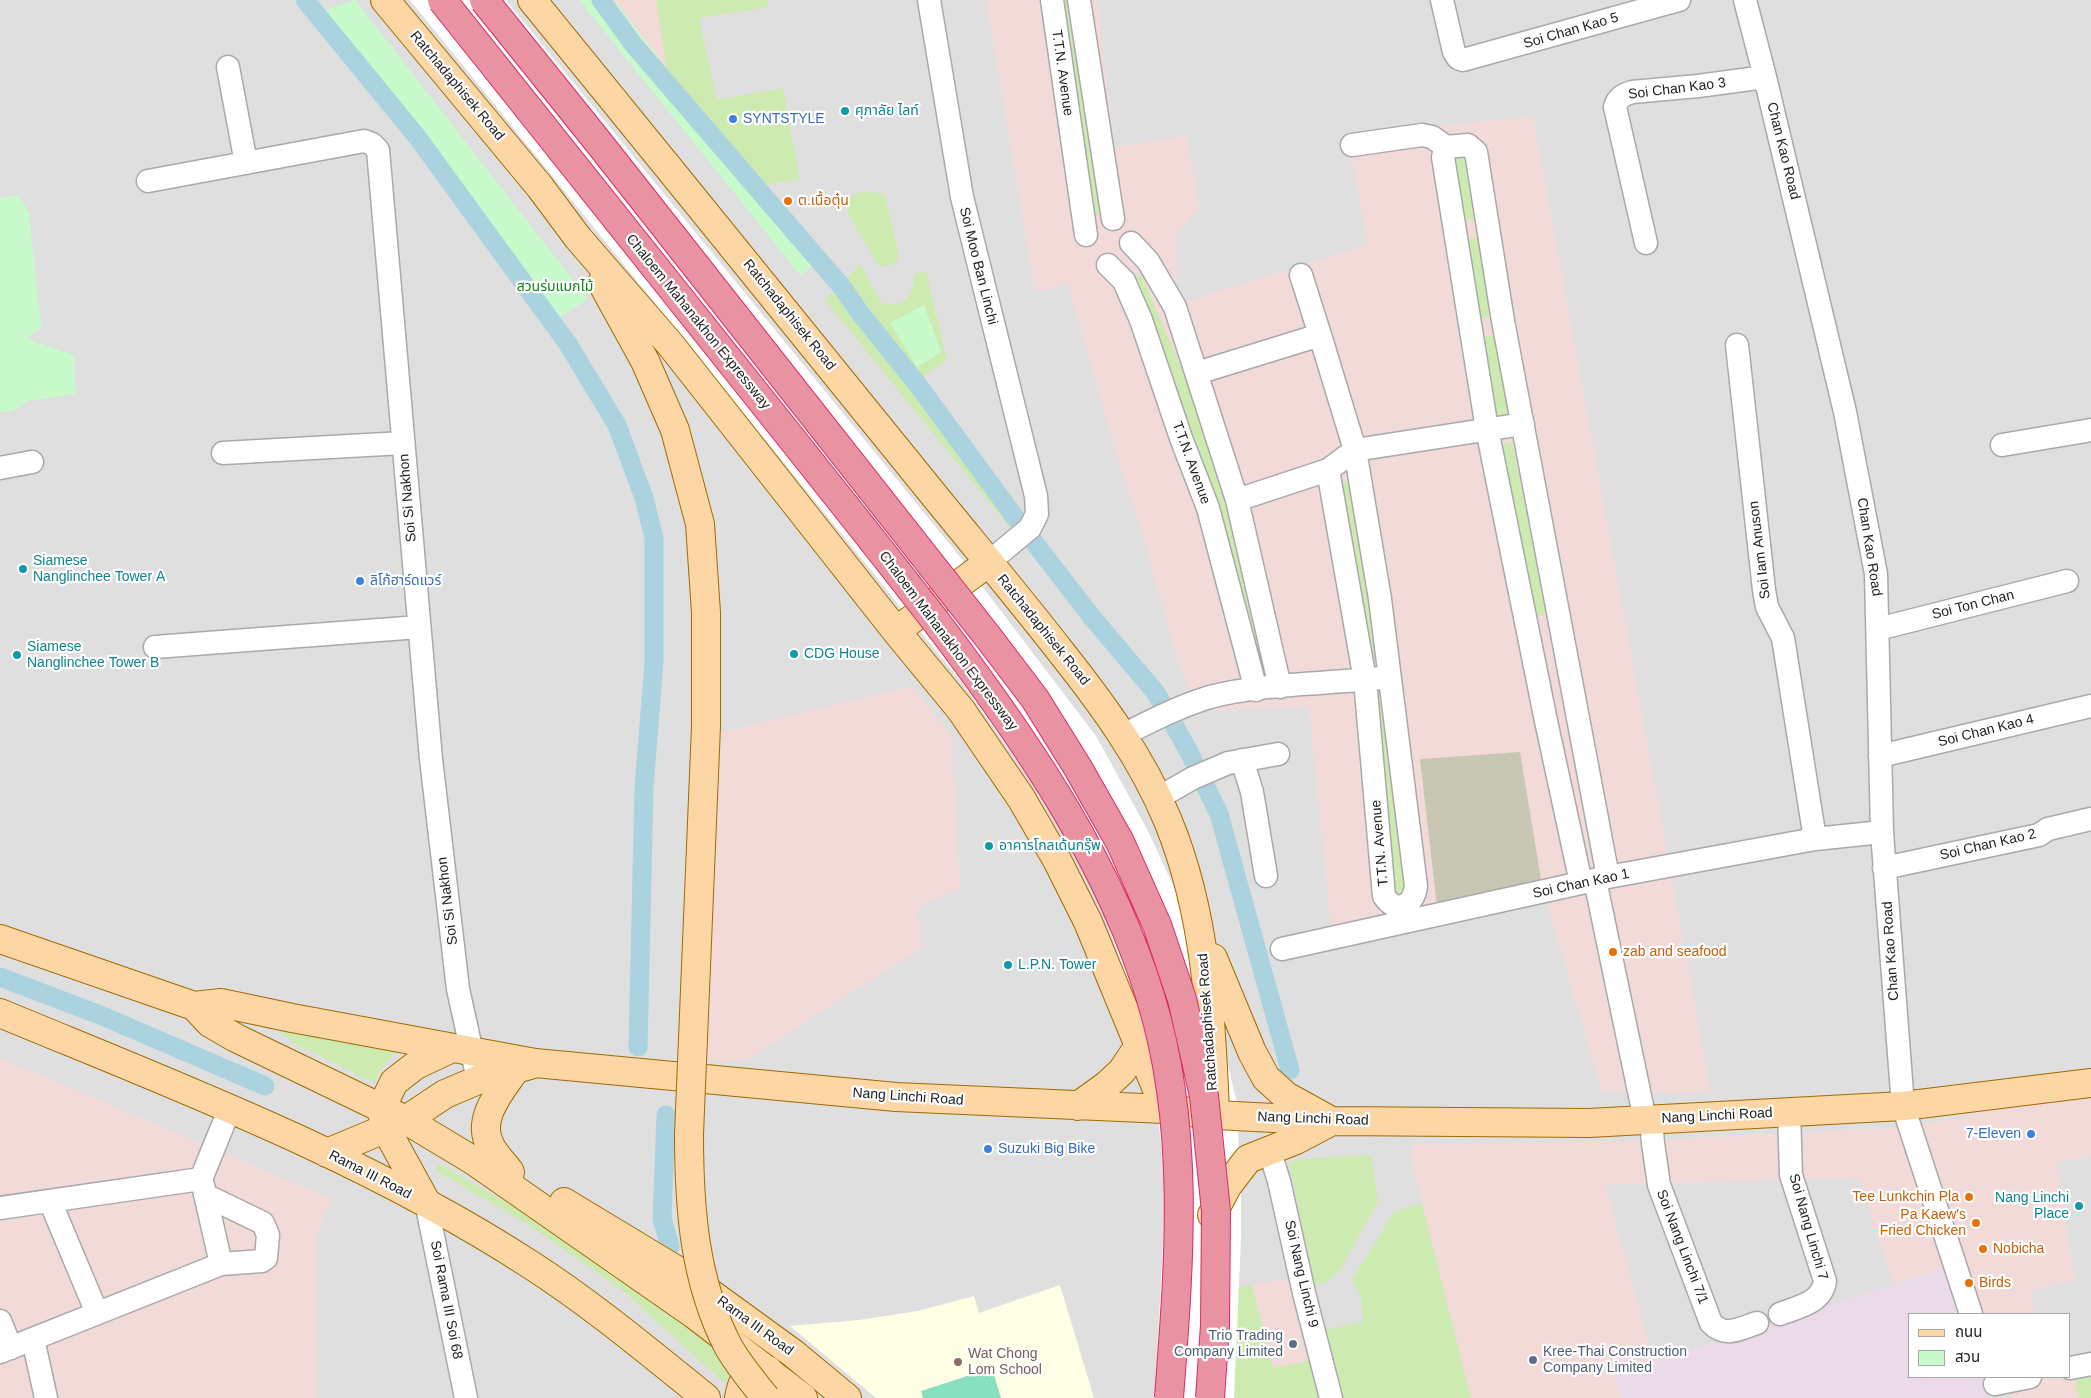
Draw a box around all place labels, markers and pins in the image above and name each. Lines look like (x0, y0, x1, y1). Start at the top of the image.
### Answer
place label: ศุภาลัย ไลท์ (855, 103, 919, 119)
marker: ศุภาลัย ไลท์ (839, 105, 851, 117)
place label: SYNTSTYLE (743, 111, 825, 127)
marker: SYNTSTYLE (727, 113, 739, 125)
place label: ต.เนื้อตุ๋น (798, 193, 849, 209)
marker: ต.เนื้อตุ๋น (782, 195, 794, 207)
place label: Siamese Nanglinchee Tower A (33, 553, 165, 586)
marker: Siamese Nanglinchee Tower A (17, 563, 29, 575)
place label: ลิโก้ฮาร์ดแวร์ (370, 573, 441, 589)
marker: ลิโก้ฮาร์ดแวร์ (354, 575, 366, 587)
place label: Siamese Nanglinchee Tower B (27, 639, 159, 672)
place label: CDG House (804, 646, 879, 662)
marker: CDG House (788, 648, 800, 660)
marker: Siamese Nanglinchee Tower B (11, 649, 23, 661)
place label: อาคารโกลเด้นกรุ๊พ (999, 838, 1101, 854)
marker: อาคารโกลเด้นกรุ๊พ (983, 840, 995, 852)
place label: zab and seafood (1623, 944, 1727, 960)
marker: zab and seafood (1607, 946, 1619, 958)
place label: L.P.N. Tower (1018, 957, 1096, 973)
marker: L.P.N. Tower (1002, 959, 1014, 971)
place label: 7-Eleven (1966, 1126, 2021, 1142)
marker: 7-Eleven (2025, 1128, 2037, 1140)
place label: Suzuki Big Bike (998, 1141, 1095, 1157)
marker: Suzuki Big Bike (982, 1143, 994, 1155)
place label: Tee Lunkchin Pla (1852, 1189, 1959, 1205)
place label: Nang Linchi Place (1995, 1190, 2069, 1222)
marker: Tee Lunkchin Pla (1963, 1191, 1975, 1203)
marker: Nang Linchi Place (2073, 1200, 2085, 1212)
place label: Pa Kaew's Fried Chicken (1880, 1207, 1966, 1240)
marker: Pa Kaew's Fried Chicken (1970, 1217, 1982, 1229)
place label: Nobicha (1993, 1241, 2044, 1257)
marker: Nobicha (1977, 1243, 1989, 1255)
place label: Birds (1979, 1275, 2011, 1291)
marker: Birds (1963, 1277, 1975, 1289)
place label: Trio Trading Company Limited (1174, 1328, 1283, 1360)
marker: Trio Trading Company Limited (1287, 1338, 1299, 1350)
place label: Kree-Thai Construction Company Limited (1543, 1344, 1687, 1376)
place label: Wat Chong Lom School (968, 1346, 1042, 1378)
marker: Kree-Thai Construction Company Limited (1527, 1354, 1539, 1366)
marker: Wat Chong Lom School (952, 1356, 964, 1368)

